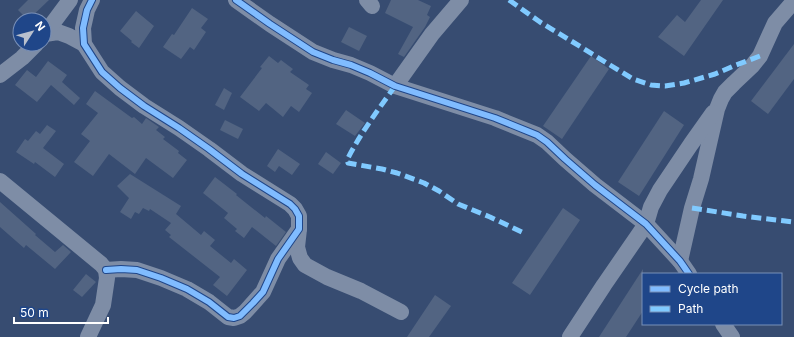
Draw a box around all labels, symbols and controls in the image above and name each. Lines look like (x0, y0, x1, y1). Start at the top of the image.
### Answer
north arrow (12, 12, 52, 52)
text: N (32, 19, 48, 34)
legend (642, 273, 782, 325)
text: Cycle path (678, 281, 739, 296)
scale bar (14, 299, 108, 325)
text: Path (678, 301, 703, 316)
text: 50 m (20, 305, 49, 320)

